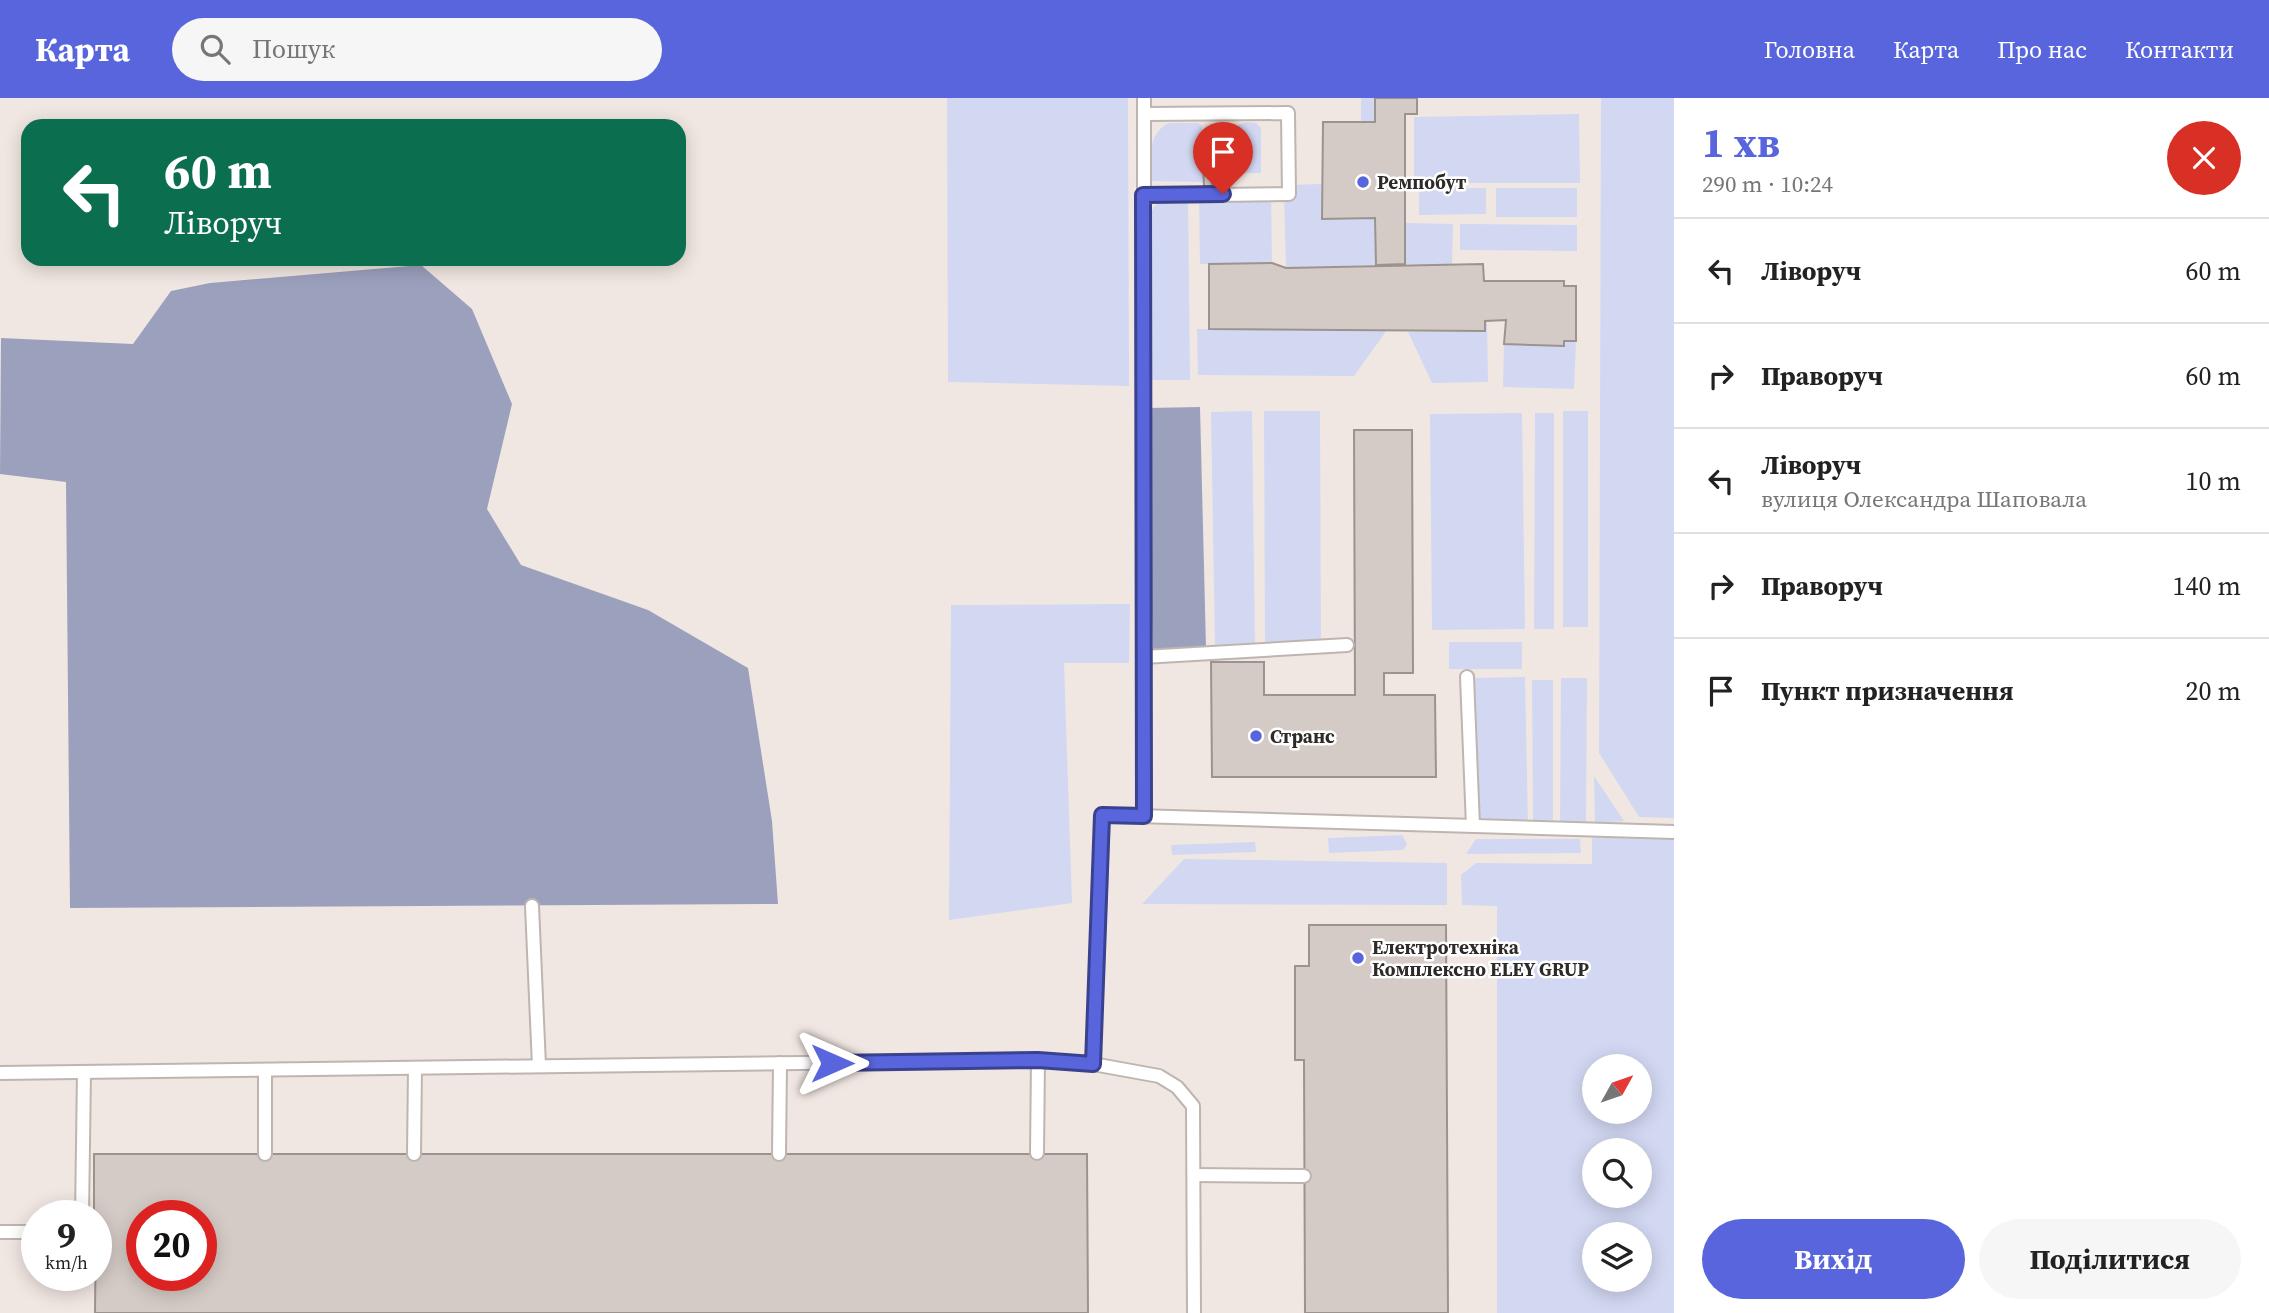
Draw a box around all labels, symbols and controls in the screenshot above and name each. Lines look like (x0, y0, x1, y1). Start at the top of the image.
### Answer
search box (172, 18, 662, 81)
text: Карта (35, 27, 130, 72)
icon: search (196, 30, 234, 68)
text: Пошук (252, 31, 335, 67)
text: Головна (1764, 33, 1855, 66)
text: Карта (1893, 33, 1959, 66)
text: Про нас (1997, 33, 2087, 66)
text: Контакти (2125, 33, 2234, 66)
text: 1 хв (1702, 113, 1780, 171)
button: close (2167, 121, 2241, 195)
pin (1193, 122, 1253, 194)
icon: arrive (1204, 133, 1242, 171)
text: 60 m (164, 137, 272, 204)
icon: left (49, 147, 140, 238)
text: 290 m · 10:24 (1702, 168, 1833, 200)
place label: Ремпобут (1377, 169, 1467, 195)
marker: Ремпобут (1355, 174, 1371, 190)
text: Ліворуч (164, 201, 282, 245)
icon: left (1702, 252, 1740, 290)
text: Ліворуч (1761, 253, 1861, 289)
text: 60 m (2186, 253, 2241, 289)
icon: right (1702, 357, 1740, 395)
text: Праворуч (1761, 358, 1883, 394)
text: 60 m (2186, 358, 2241, 394)
text: Ліворуч (1761, 447, 1861, 483)
icon: left (1702, 462, 1740, 500)
text: 10 m (2186, 463, 2241, 499)
text: вулиця Олександра Шаповала (1761, 483, 2087, 515)
icon: right (1702, 567, 1740, 605)
text: Праворуч (1761, 568, 1883, 604)
text: 140 m (2173, 568, 2241, 604)
icon: arrive (1702, 672, 1740, 710)
text: Пункт призначення (1761, 673, 2014, 709)
text: 20 m (2186, 673, 2241, 709)
place label: Странс (1270, 723, 1335, 749)
marker: Странс (1248, 728, 1264, 744)
place label: Електротехніка Комплексно ELEY GRUP (1372, 934, 1589, 982)
marker: Електротехніка Комплексно ELEY GRUP (1350, 950, 1366, 966)
position arrow (795, 1026, 869, 1100)
north arrow (1582, 1054, 1652, 1124)
map controls (1582, 1054, 1652, 1292)
button: search (1582, 1138, 1652, 1208)
speed limit sign: 20 (126, 1200, 217, 1291)
text: 9 (57, 1212, 76, 1260)
button: Вихід (1702, 1219, 1965, 1299)
button: Поділитися (1979, 1219, 2241, 1299)
button: layers (1582, 1222, 1652, 1292)
text: km/h (45, 1250, 88, 1275)

